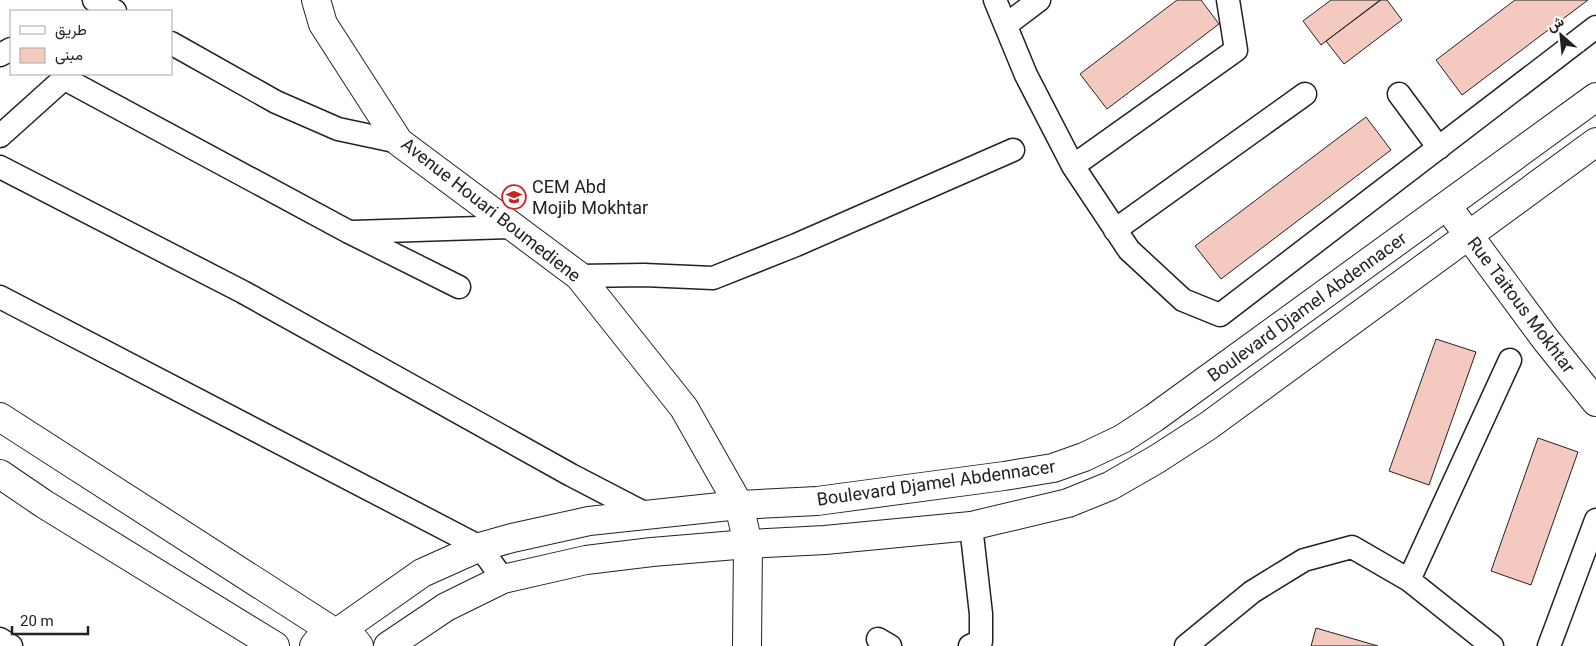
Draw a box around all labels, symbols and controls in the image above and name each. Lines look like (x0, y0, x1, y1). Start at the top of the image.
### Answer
legend (10, 10, 172, 75)
north arrow (1536, 10, 1586, 60)
text: ش (1544, 12, 1567, 35)
text: طريق (55, 21, 87, 40)
text: مبنى (55, 46, 83, 65)
street label: Avenue Houari Boumediene (398, 133, 585, 286)
place label: CEM Abd Mojib Mokhtar (532, 176, 648, 218)
school or university icon: CEM Abd Mojib Mokhtar (501, 184, 527, 210)
street label: Boulevard Djamel Abdennacer (1203, 227, 1410, 386)
street label: Rue Taitous Mokhtar (1463, 232, 1579, 377)
street label: Boulevard Djamel Abdennacer (815, 455, 1056, 510)
scale bar (12, 604, 89, 636)
text: 20 m (20, 612, 54, 630)

